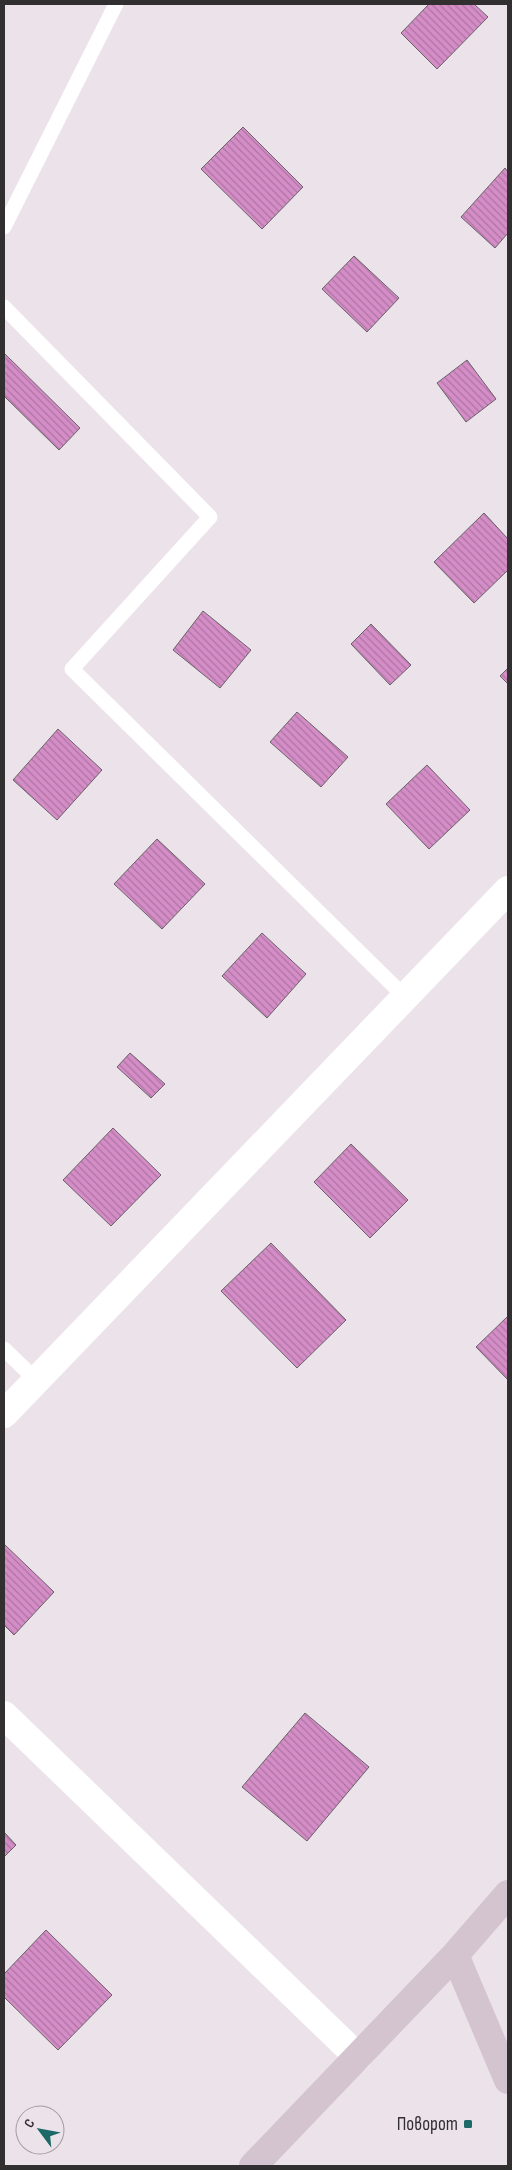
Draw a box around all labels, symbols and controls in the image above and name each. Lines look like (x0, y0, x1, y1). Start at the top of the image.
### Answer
north arrow (15, 2105, 65, 2155)
place label: Поворот (397, 2113, 458, 2136)
text: С (20, 2116, 39, 2131)
marker: Поворот (462, 2118, 474, 2130)

